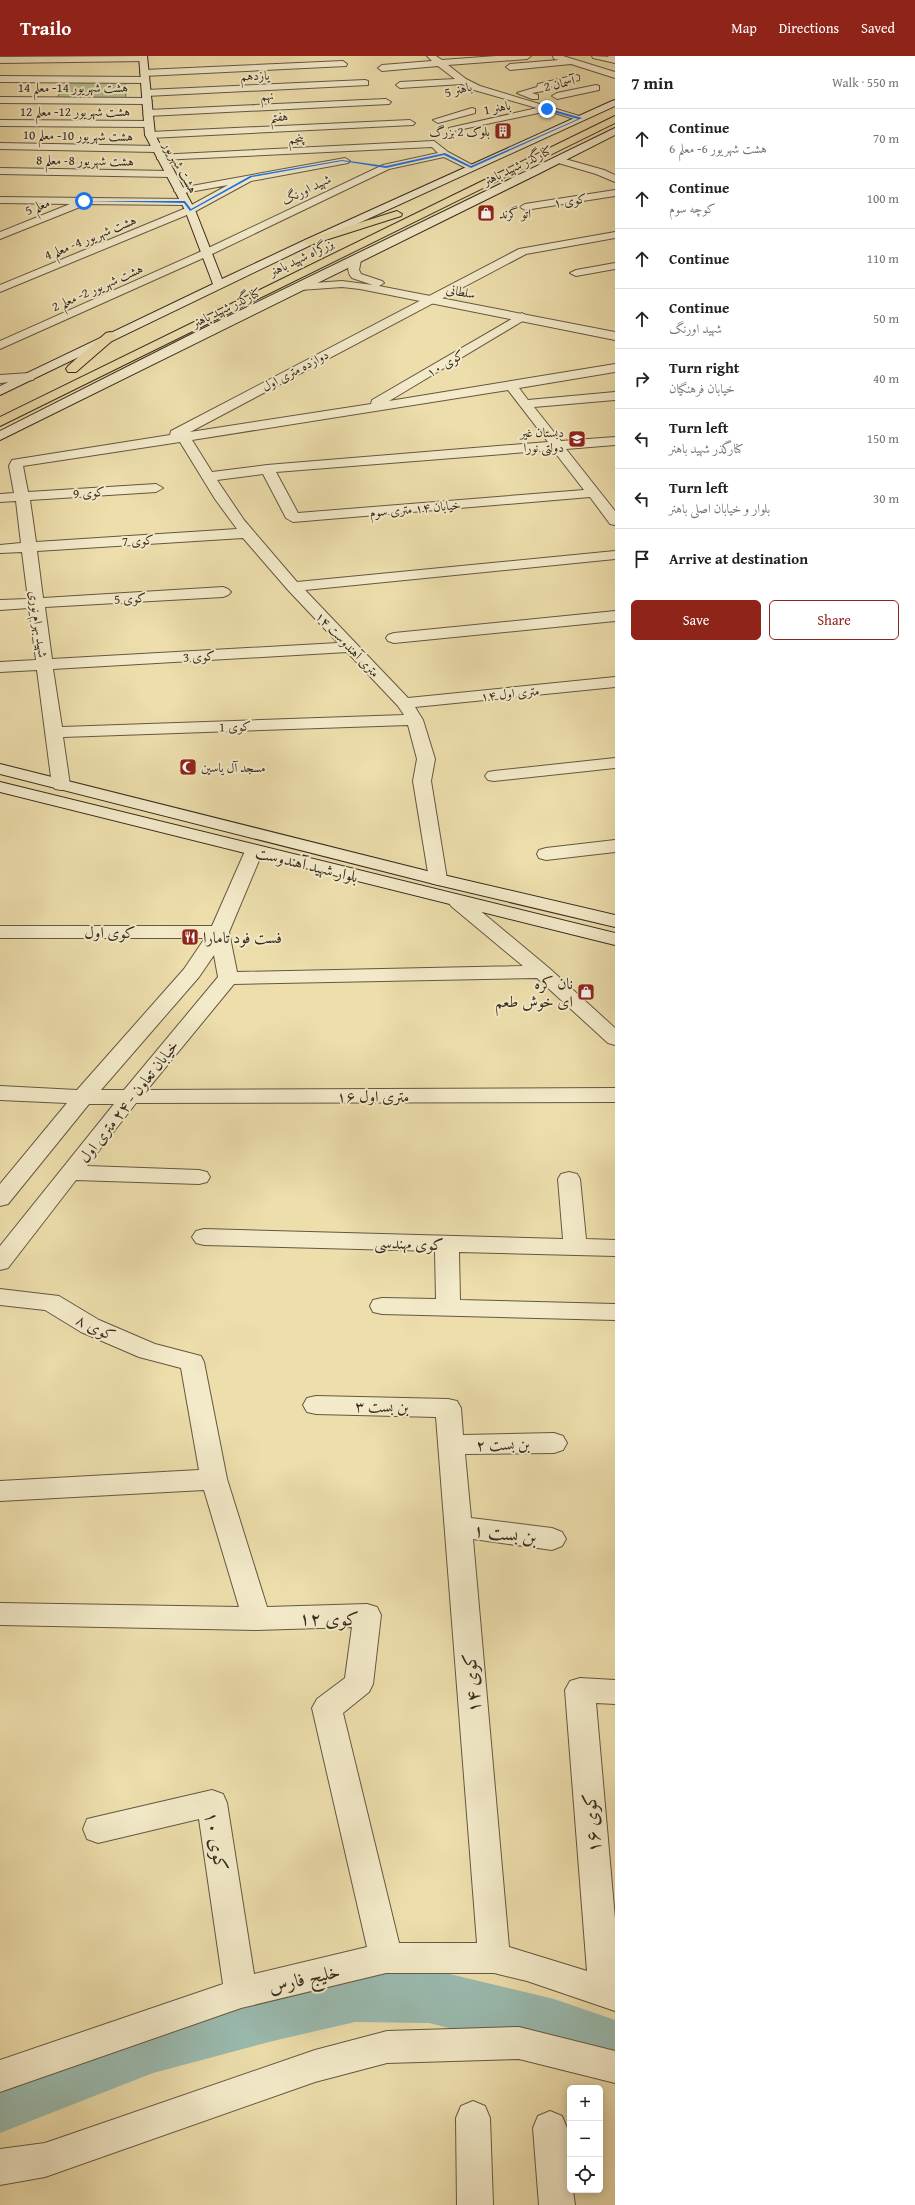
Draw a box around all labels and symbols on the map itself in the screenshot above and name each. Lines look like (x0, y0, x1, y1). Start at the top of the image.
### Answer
street label: یازدهم (240, 65, 272, 89)
street label: آسمان 2 (542, 71, 578, 96)
street label: باهنر 5 (442, 77, 474, 102)
street label: هشت شهریور 14- معلم 14 (18, 78, 128, 101)
street label: نهم (260, 86, 275, 108)
street label: باهنر 1 (482, 95, 513, 120)
route end (538, 100, 556, 118)
street label: هشت شهریور 12- معلم 12 (20, 102, 130, 125)
street label: هفتم (270, 107, 289, 130)
building icon: بلوک 2 بزرگ (493, 121, 513, 141)
place label: بلوک 2 بزرگ (429, 122, 490, 141)
street label: هشت شهریور 10- معلم 10 (23, 125, 134, 150)
street label: پنجم (288, 129, 305, 151)
street label: هشت شهریور (158, 136, 203, 197)
street label: کنارگذر شهید باهنر (478, 140, 555, 191)
street label: هشت شهریور 8- معلم 8 (36, 150, 134, 175)
street label: شهید اورنگ (278, 169, 334, 210)
street label: کوی ۱ (552, 188, 588, 212)
route start (75, 192, 93, 210)
street label: معلم 5 (22, 193, 54, 224)
shop icon: اتو گرند (476, 203, 496, 223)
place label: اتو گرند (499, 204, 531, 223)
street label: هشت شهریور 4- معلم 4 (41, 210, 141, 268)
street label: بزرگراه شهید باهنر (264, 233, 338, 282)
street label: هشت شهریور 2- معلم 2 (49, 259, 148, 320)
street label: سلطانی (445, 279, 477, 304)
street label: کنارگذر شهید باهنر (187, 282, 264, 333)
street label: دوازده متری اول (258, 345, 332, 396)
street label: کوی ۱۰ (423, 345, 468, 382)
place label: دبستان غیر دولتی نورا (518, 423, 564, 457)
school or university icon: دبستان غیر دولتی نورا (567, 429, 587, 449)
street label: کوی 9 (72, 482, 106, 503)
street label: خیابان ۱۴ متری سوم (369, 495, 461, 524)
street label: کوی 7 (121, 530, 155, 551)
street label: کوی 5 (113, 588, 147, 609)
street label: شهید بهرام نوری (22, 589, 53, 659)
street label: ۱۴ متری آهندوست (311, 607, 384, 682)
street label: کوی 3 (182, 646, 216, 667)
street label: ۱۴ متری اول (480, 681, 540, 706)
street label: کوی 1 (219, 716, 251, 737)
mosque icon: مسجد آل یاسین (178, 757, 198, 777)
place label: مسجد آل یاسین (201, 758, 266, 777)
street label: بلوار شهید آهندوست (253, 840, 361, 888)
street label: کوی اول (84, 920, 136, 944)
place label: فست فود تامارا (203, 925, 282, 949)
restaurant icon: فست فود تامارا (180, 927, 200, 947)
place label: نان کره ای خوش طعم (495, 971, 573, 1017)
shop icon: نان کره ای خوش طعم (576, 982, 596, 1002)
street label: خیابان تعاون - ۲۴ متری اول (72, 1034, 184, 1168)
street label: ۱۶ متری اول (337, 1084, 409, 1108)
street label: کوی مهندسی (374, 1230, 444, 1256)
street label: کوی ۸ (72, 1307, 120, 1347)
street label: بن بست ۳ (355, 1394, 409, 1418)
street label: بن بست ۲ (476, 1432, 530, 1456)
street label: بن بست ۱ (472, 1515, 539, 1551)
street label: کوی ۱۲ (299, 1603, 359, 1633)
street label: کوی ۱۴ (454, 1652, 488, 1714)
street label: کوی ۱۶ (574, 1792, 608, 1854)
street label: کوی ۱۰ (198, 1809, 236, 1873)
street label: خلیج فارس (265, 1956, 343, 2004)

